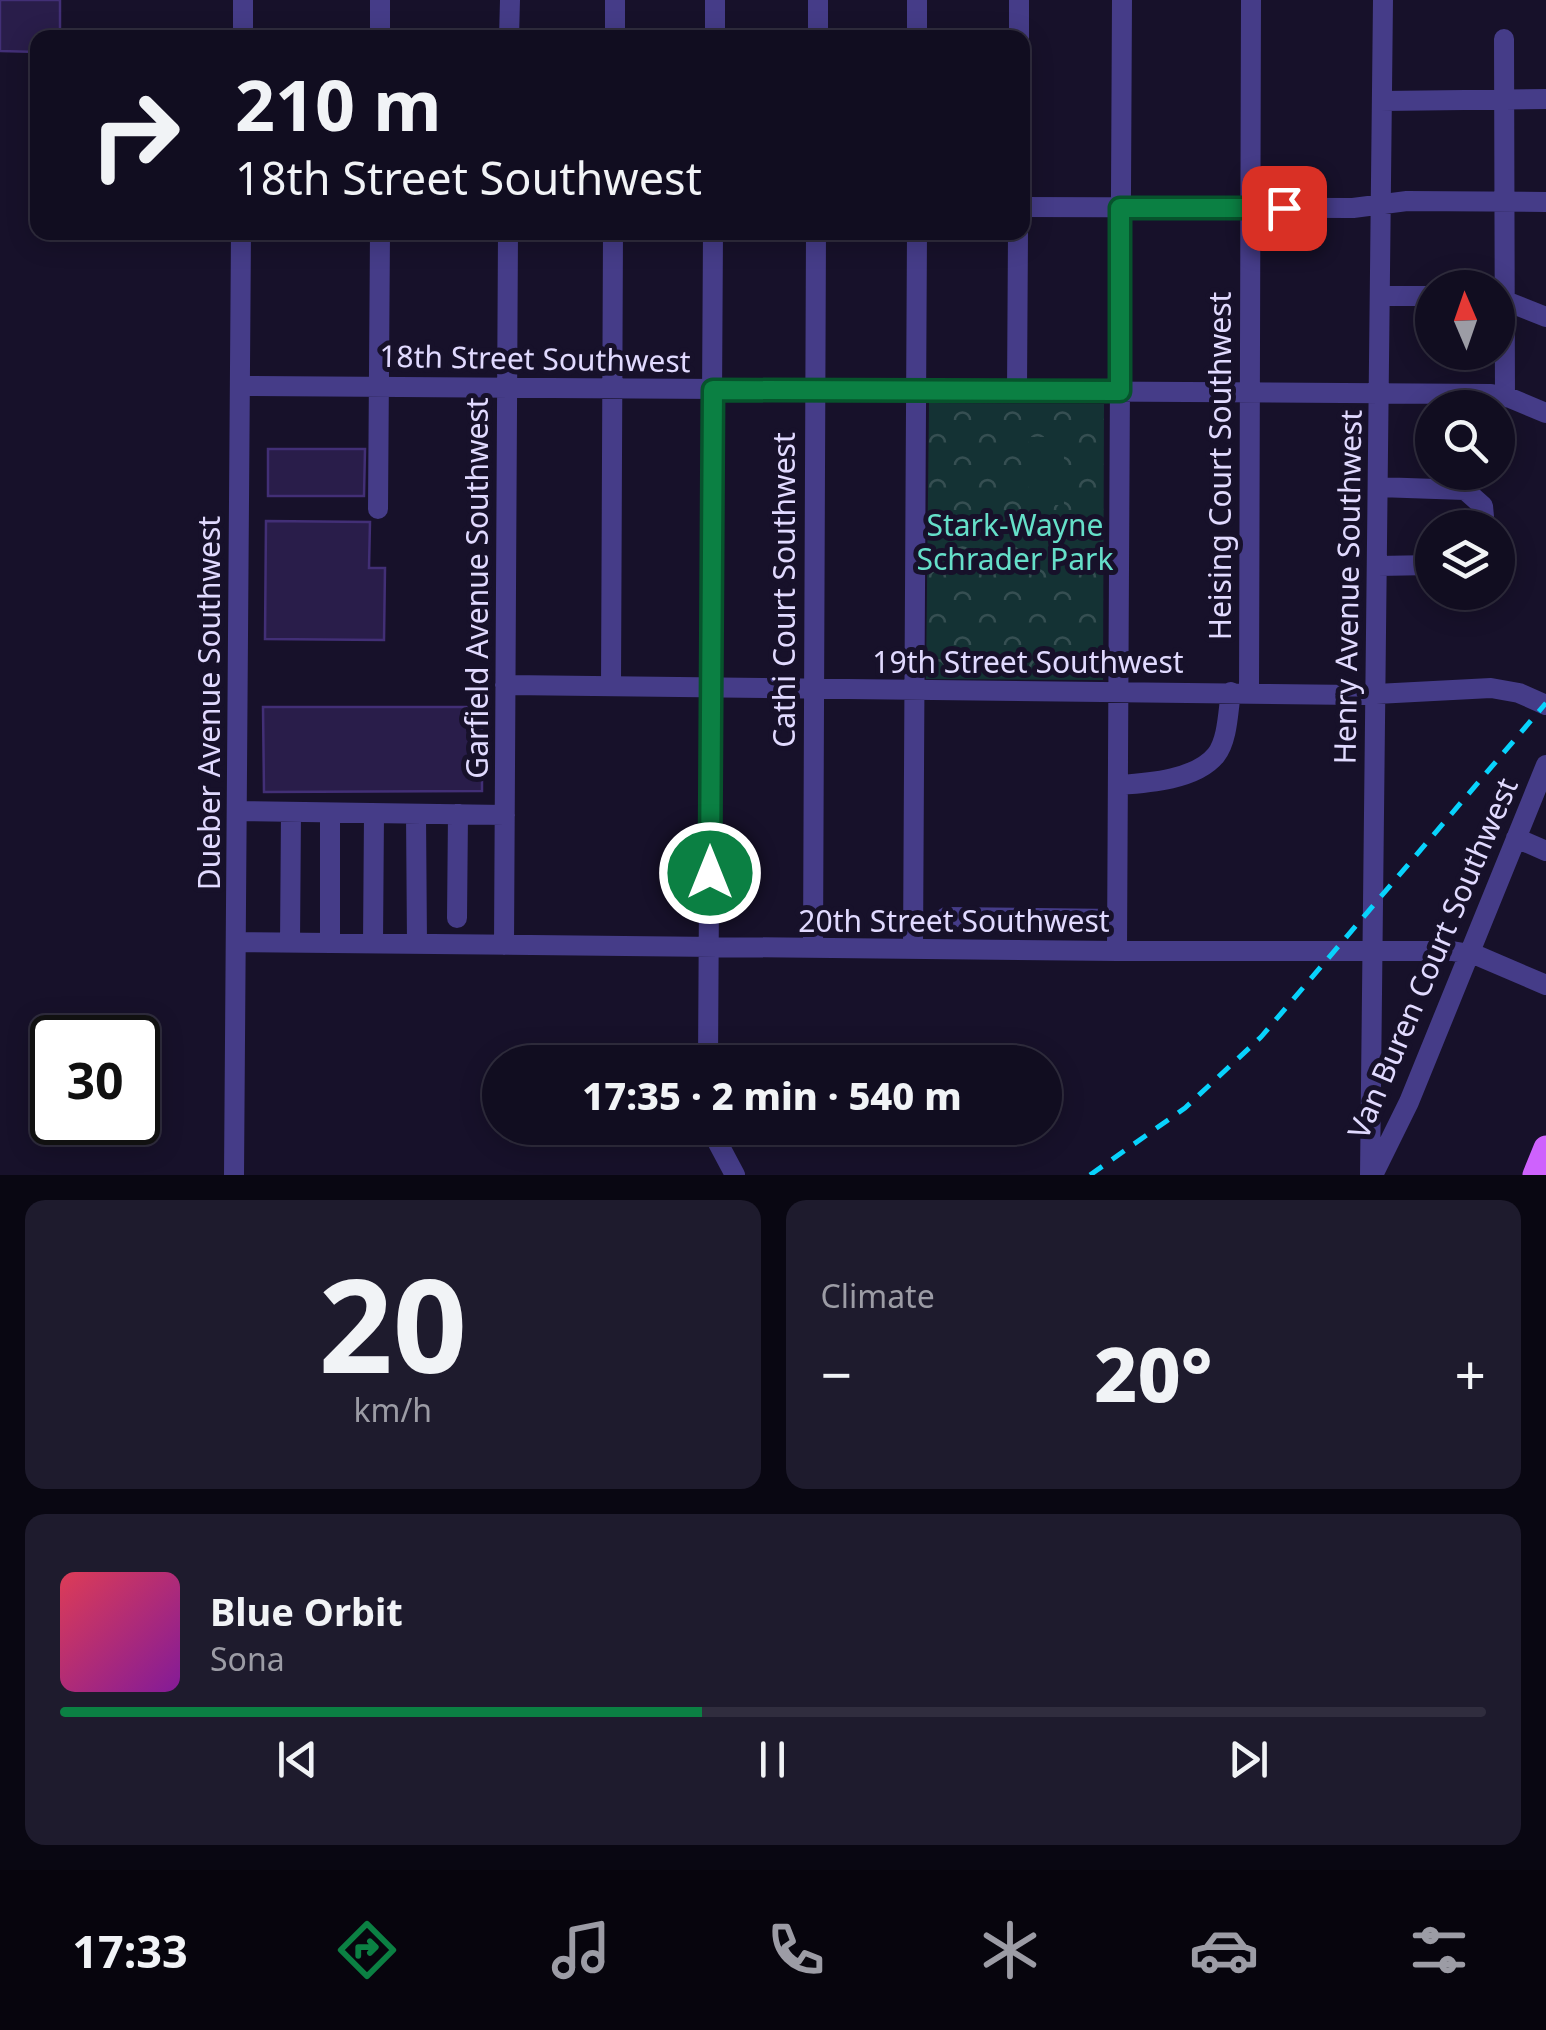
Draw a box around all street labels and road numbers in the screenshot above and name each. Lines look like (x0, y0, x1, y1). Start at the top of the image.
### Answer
street label: Heising Court Southwest (1199, 291, 1240, 640)
street label: 18th Street Southwest (379, 335, 691, 381)
street label: Garfield Avenue Southwest (456, 397, 497, 779)
street label: Henry Avenue Southwest (1323, 409, 1371, 765)
street label: Cathi Court Southwest (763, 432, 804, 748)
street label: Dueber Avenue Southwest (188, 516, 229, 890)
street label: 19th Street Southwest (872, 641, 1184, 682)
street label: Van Buren Court Southwest (1337, 771, 1527, 1145)
street label: 20th Street Southwest (798, 900, 1110, 941)

